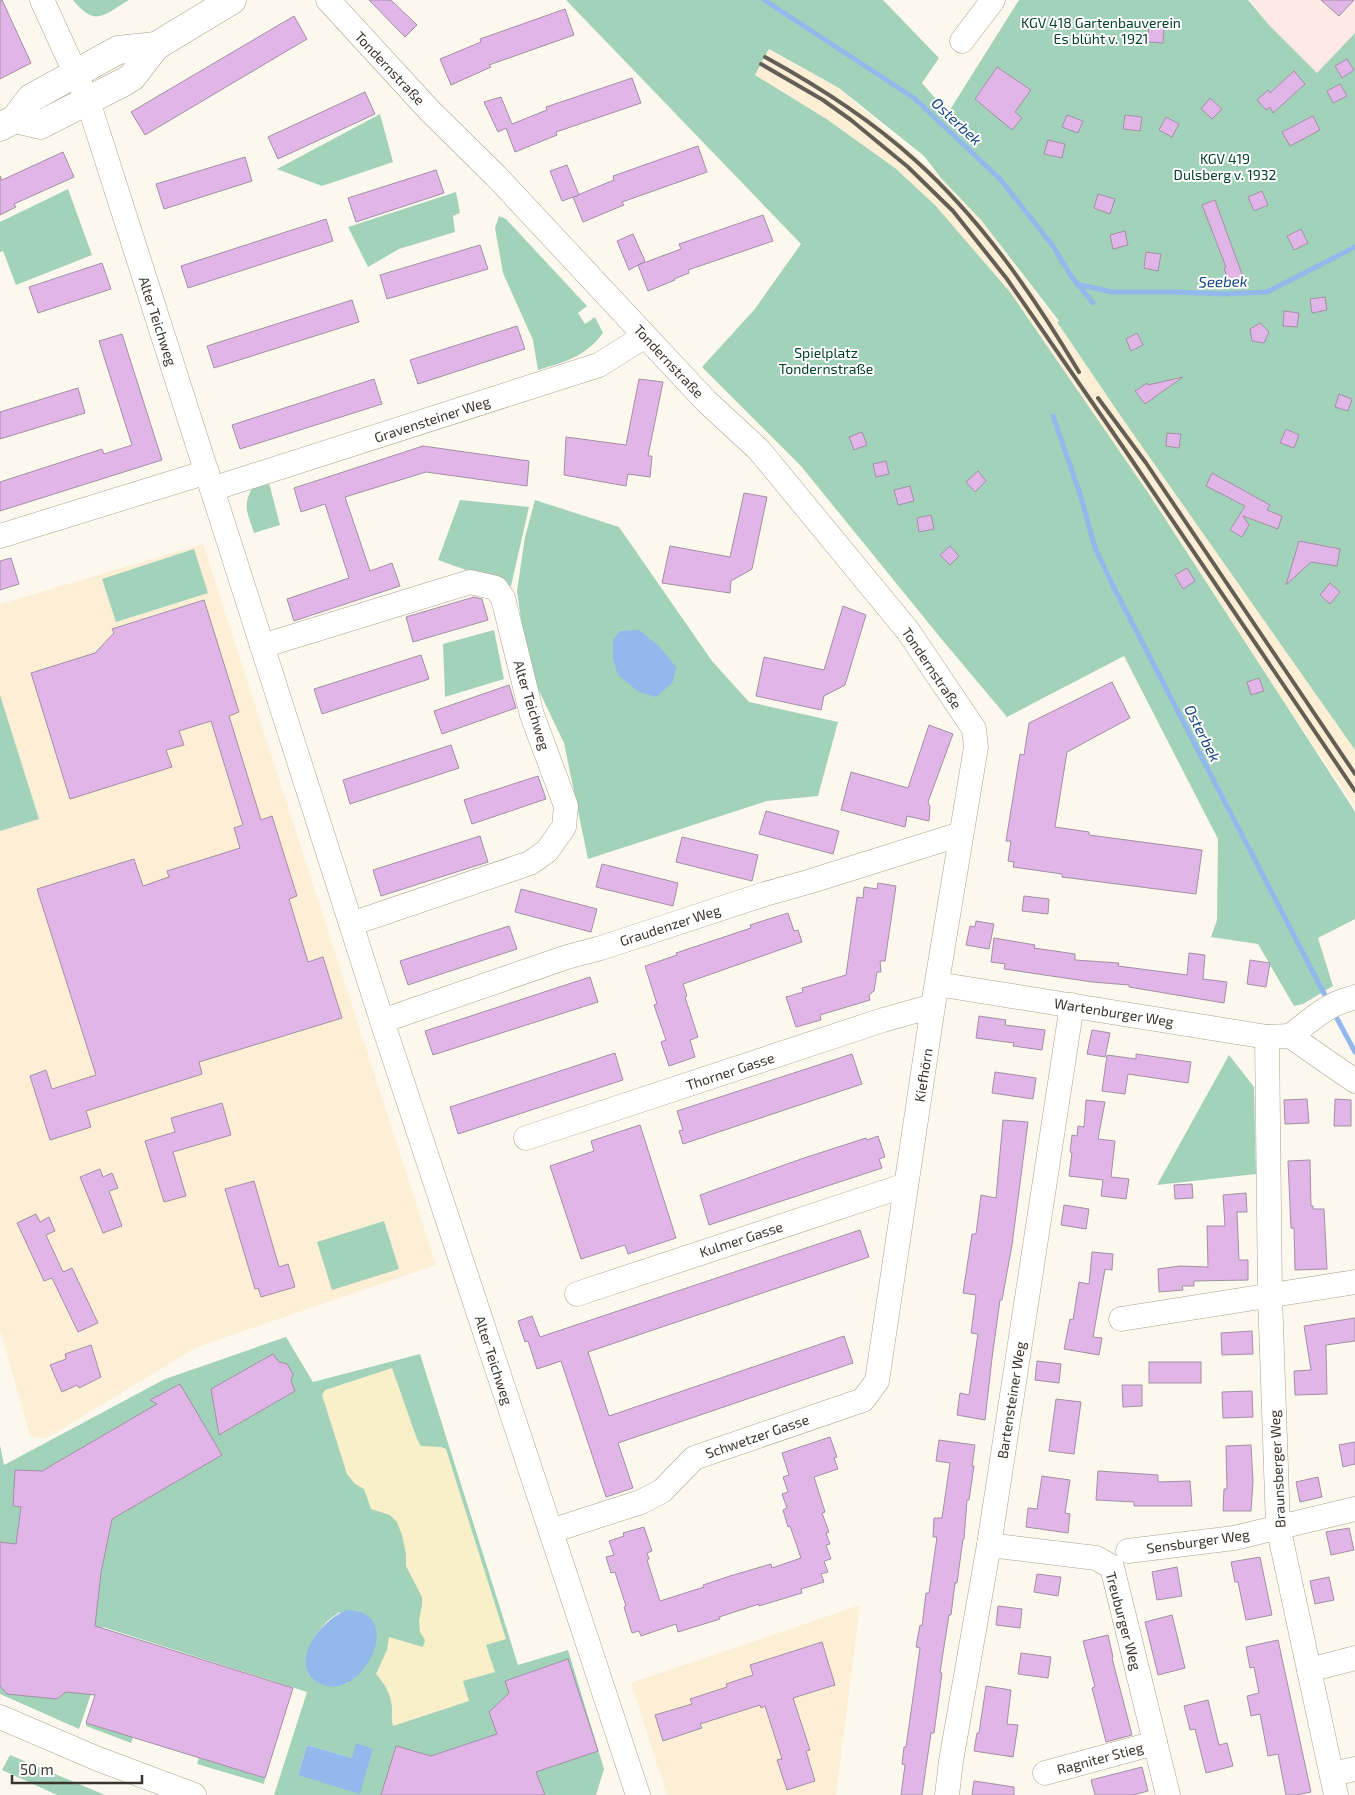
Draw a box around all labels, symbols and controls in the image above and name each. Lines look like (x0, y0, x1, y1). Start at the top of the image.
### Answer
park label: KGV 418 Gartenbauverein Es blüht v. 1921 (1021, 14, 1181, 47)
street label: Tondernstraße (352, 28, 428, 108)
water label: Osterbek (928, 93, 986, 149)
park label: KGV 419 Dulsberg v. 1932 (1174, 150, 1277, 183)
water label: Seebek (1198, 272, 1248, 290)
street label: Alter Teichweg (136, 274, 181, 368)
street label: Tondernstraße (631, 321, 707, 401)
park label: Spielplatz Tondernstraße (779, 344, 873, 377)
street label: Gravensteiner Weg (372, 392, 492, 446)
street label: Tondernstraße (898, 624, 966, 712)
street label: Alter Teichweg (510, 658, 554, 752)
water label: Osterbek (1181, 701, 1225, 765)
street label: Graudenzer Weg (617, 901, 723, 949)
street label: Wartenburger Weg (1053, 994, 1175, 1030)
street label: Kiefhörn (910, 1047, 936, 1103)
street label: Thorner Gasse (684, 1049, 776, 1093)
street label: Kulmer Gasse (697, 1218, 785, 1260)
street label: Alter Teichweg (472, 1313, 517, 1407)
street label: Bartensteiner Weg (993, 1340, 1029, 1460)
street label: Braunsberger Weg (1265, 1409, 1289, 1528)
street label: Schwetzer Gasse (703, 1410, 811, 1462)
street label: Sensburger Weg (1145, 1525, 1251, 1557)
street label: Treuburger Weg (1103, 1570, 1145, 1672)
street label: Ragniter Stieg (1055, 1738, 1145, 1778)
scale bar (12, 1752, 142, 1784)
text: 50 m (20, 1760, 54, 1778)

